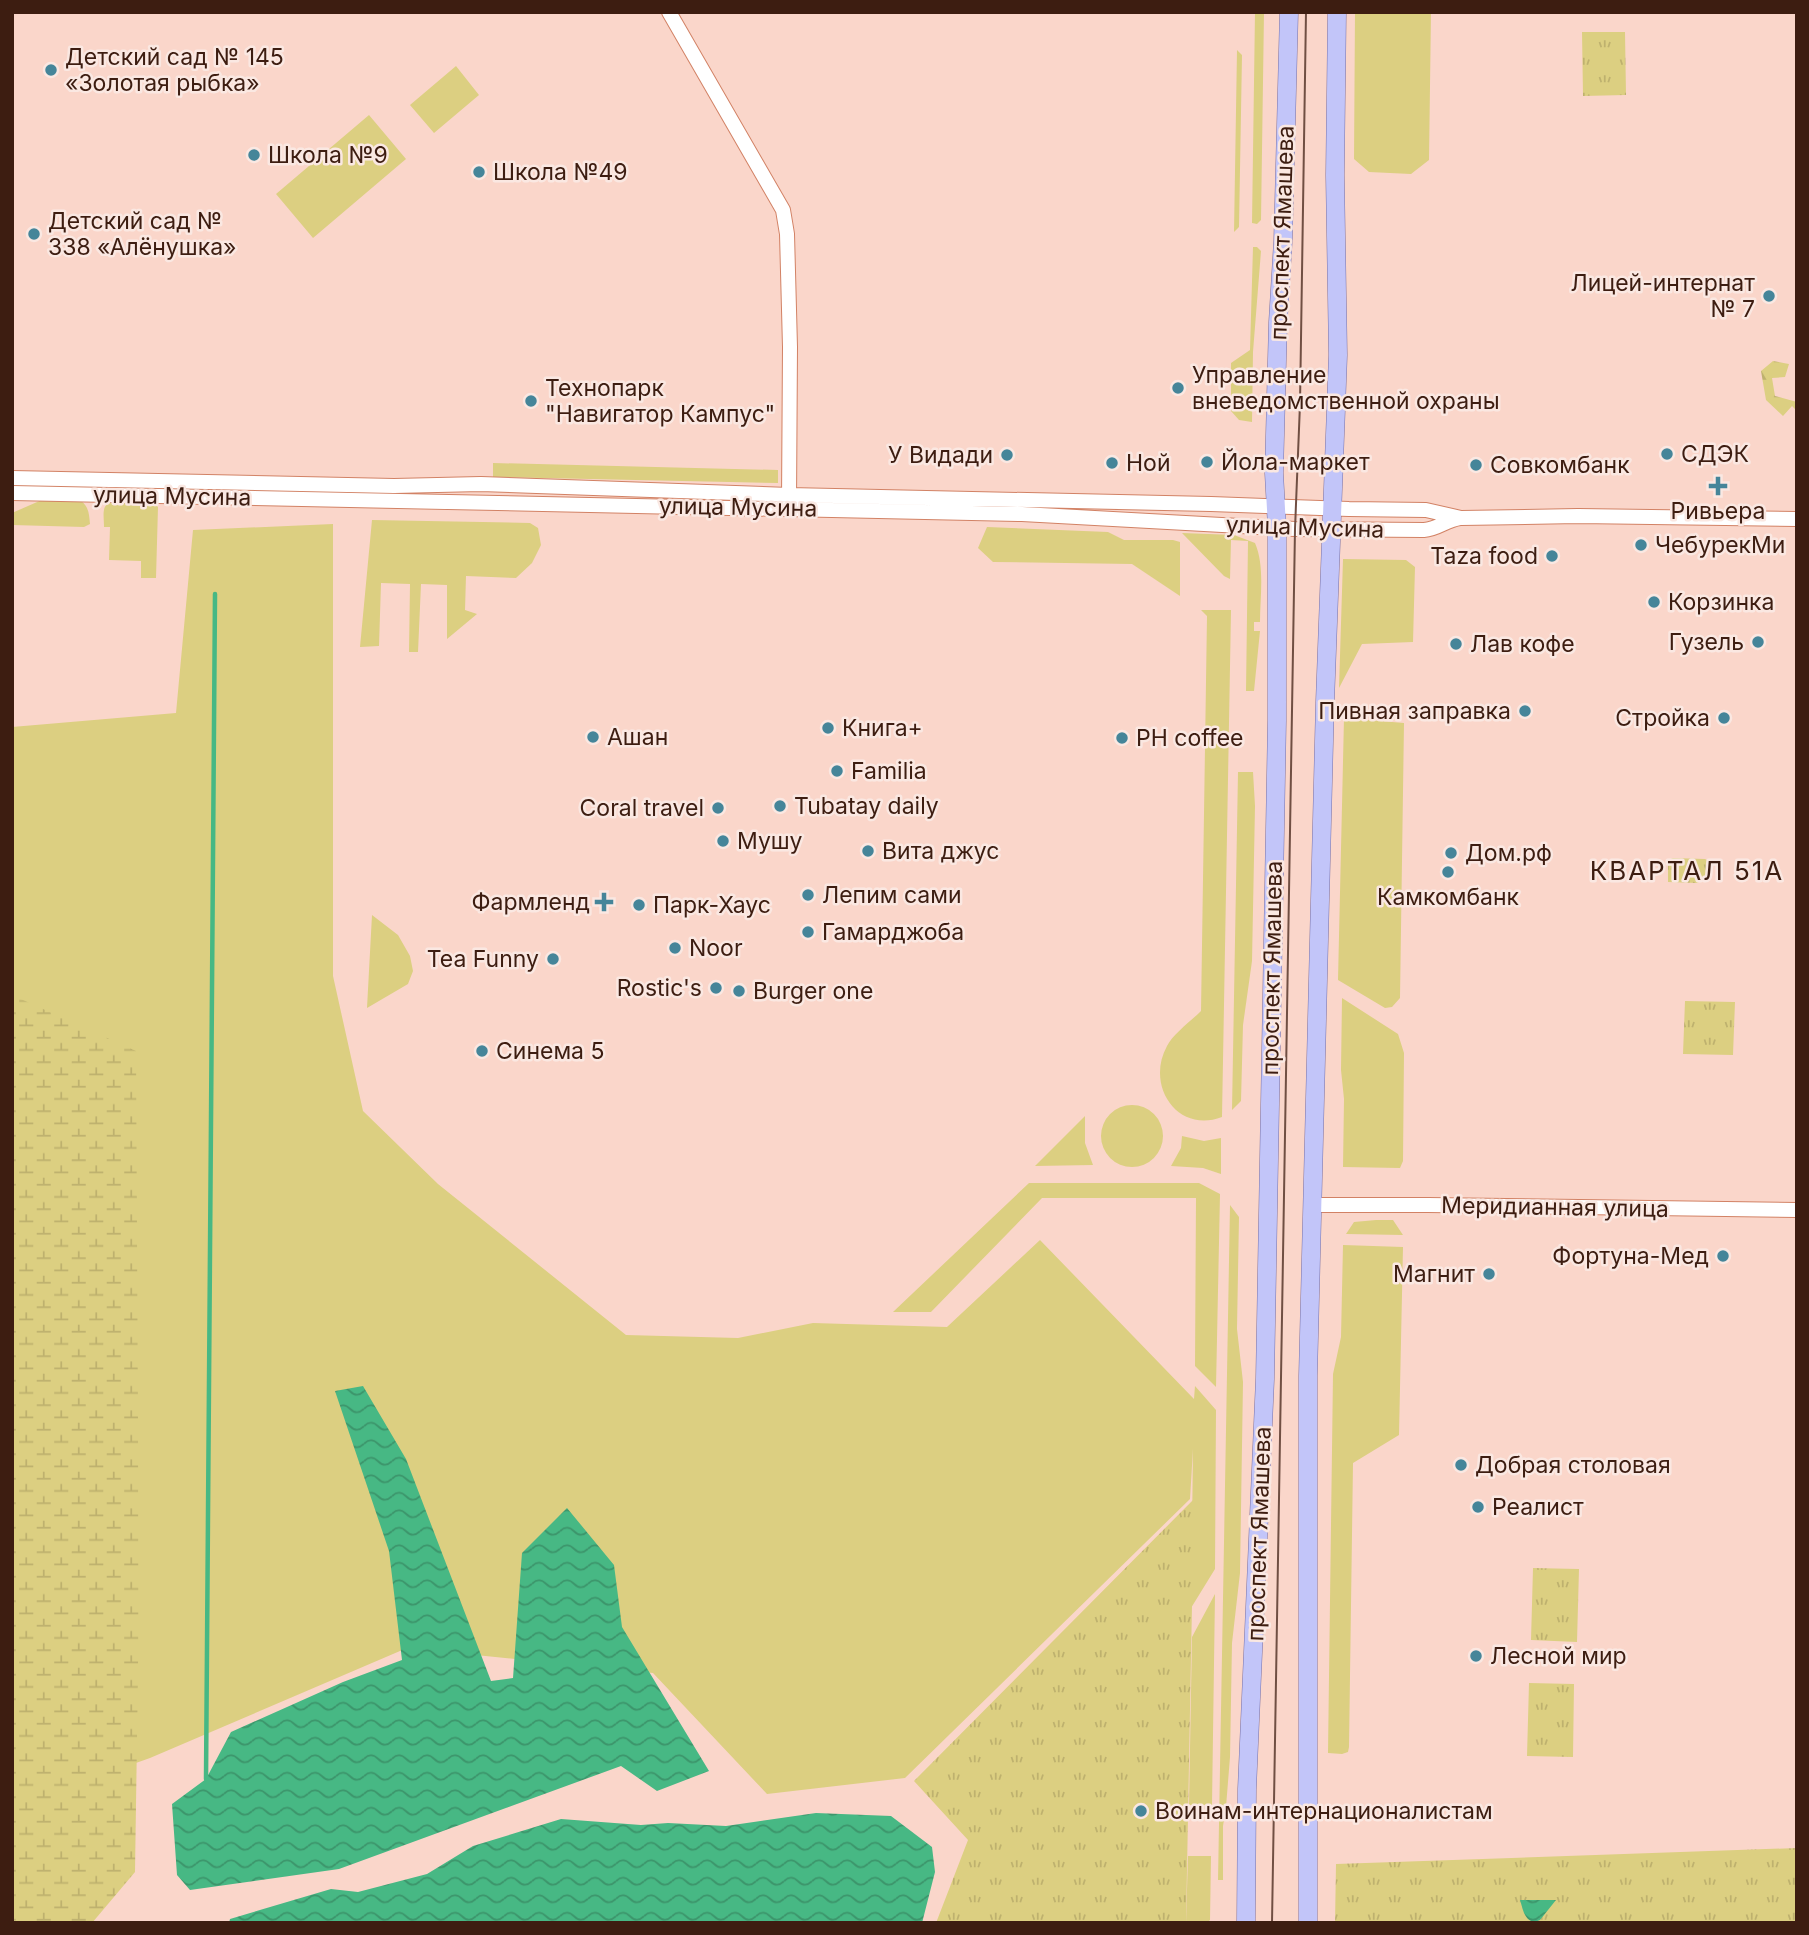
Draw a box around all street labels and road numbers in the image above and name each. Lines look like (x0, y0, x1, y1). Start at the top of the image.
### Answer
street label: проспект Ямашева (1264, 125, 1300, 341)
street label: улица Мусина (93, 481, 251, 511)
street label: улица Мусина (659, 492, 817, 522)
street label: улица Мусина (1225, 510, 1385, 544)
street label: проспект Ямашева (1256, 860, 1288, 1076)
street label: Меридианная улица (1441, 1191, 1669, 1223)
street label: проспект Ямашева (1241, 1426, 1277, 1642)

